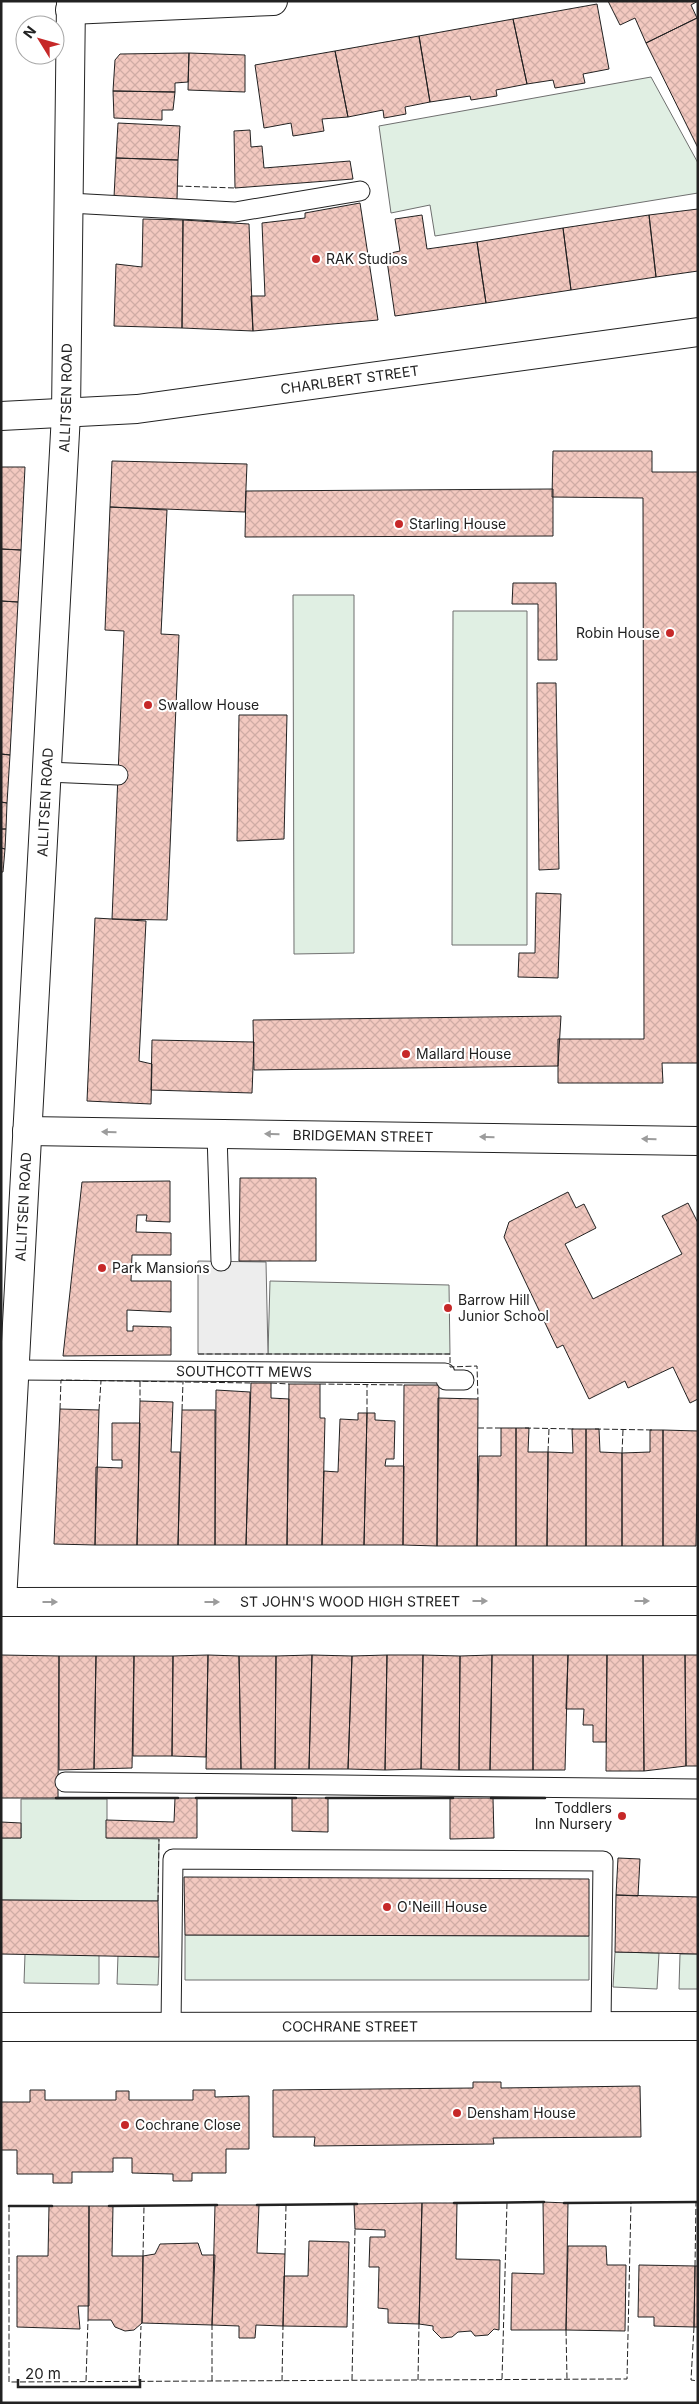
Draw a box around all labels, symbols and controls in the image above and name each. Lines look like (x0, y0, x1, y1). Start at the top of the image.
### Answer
north arrow (15, 15, 65, 65)
text: N (19, 22, 39, 41)
place label: RAK Studios (326, 250, 408, 267)
marker: RAK Studios (310, 253, 322, 265)
street label: ALLITSEN ROAD (55, 343, 75, 453)
street label: CHARLBERT STREET (279, 361, 420, 397)
place label: Starling House (409, 515, 506, 532)
marker: Starling House (393, 518, 405, 530)
place label: Robin House (576, 624, 660, 641)
marker: Robin House (664, 627, 676, 639)
place label: Swallow House (158, 696, 259, 713)
marker: Swallow House (142, 699, 154, 711)
street label: ALLITSEN ROAD (33, 747, 56, 857)
place label: Mallard House (416, 1045, 511, 1062)
marker: Mallard House (400, 1048, 412, 1060)
street label: BRIDGEMAN STREET (292, 1126, 433, 1145)
one-way arrow (101, 1128, 117, 1136)
one-way arrow (263, 1130, 279, 1138)
one-way arrow (478, 1133, 494, 1141)
one-way arrow (641, 1135, 657, 1143)
street label: ALLITSEN ROAD (11, 1152, 34, 1262)
place label: Park Mansions (112, 1259, 210, 1276)
marker: Park Mansions (96, 1262, 108, 1274)
place label: Barrow Hill Junior School (458, 1291, 549, 1324)
marker: Barrow Hill Junior School (442, 1302, 454, 1314)
street label: SOUTHCOTT MEWS (176, 1362, 312, 1380)
street label: ST JOHN'S WOOD HIGH STREET (240, 1592, 460, 1610)
one-way arrow (472, 1597, 488, 1605)
one-way arrow (635, 1597, 651, 1605)
one-way arrow (42, 1598, 58, 1606)
one-way arrow (205, 1598, 221, 1606)
place label: Toddlers Inn Nursery (535, 1799, 612, 1832)
marker: Toddlers Inn Nursery (616, 1810, 628, 1822)
place label: O'Neill House (397, 1898, 487, 1915)
marker: O'Neill House (381, 1901, 393, 1913)
street label: COCHRANE STREET (282, 2017, 418, 2035)
place label: Densham House (467, 2104, 576, 2121)
marker: Densham House (451, 2107, 463, 2119)
place label: Cochrane Close (135, 2116, 241, 2133)
marker: Cochrane Close (119, 2119, 131, 2131)
scale bar (18, 2356, 140, 2388)
text: 20 m (25, 2364, 61, 2383)

